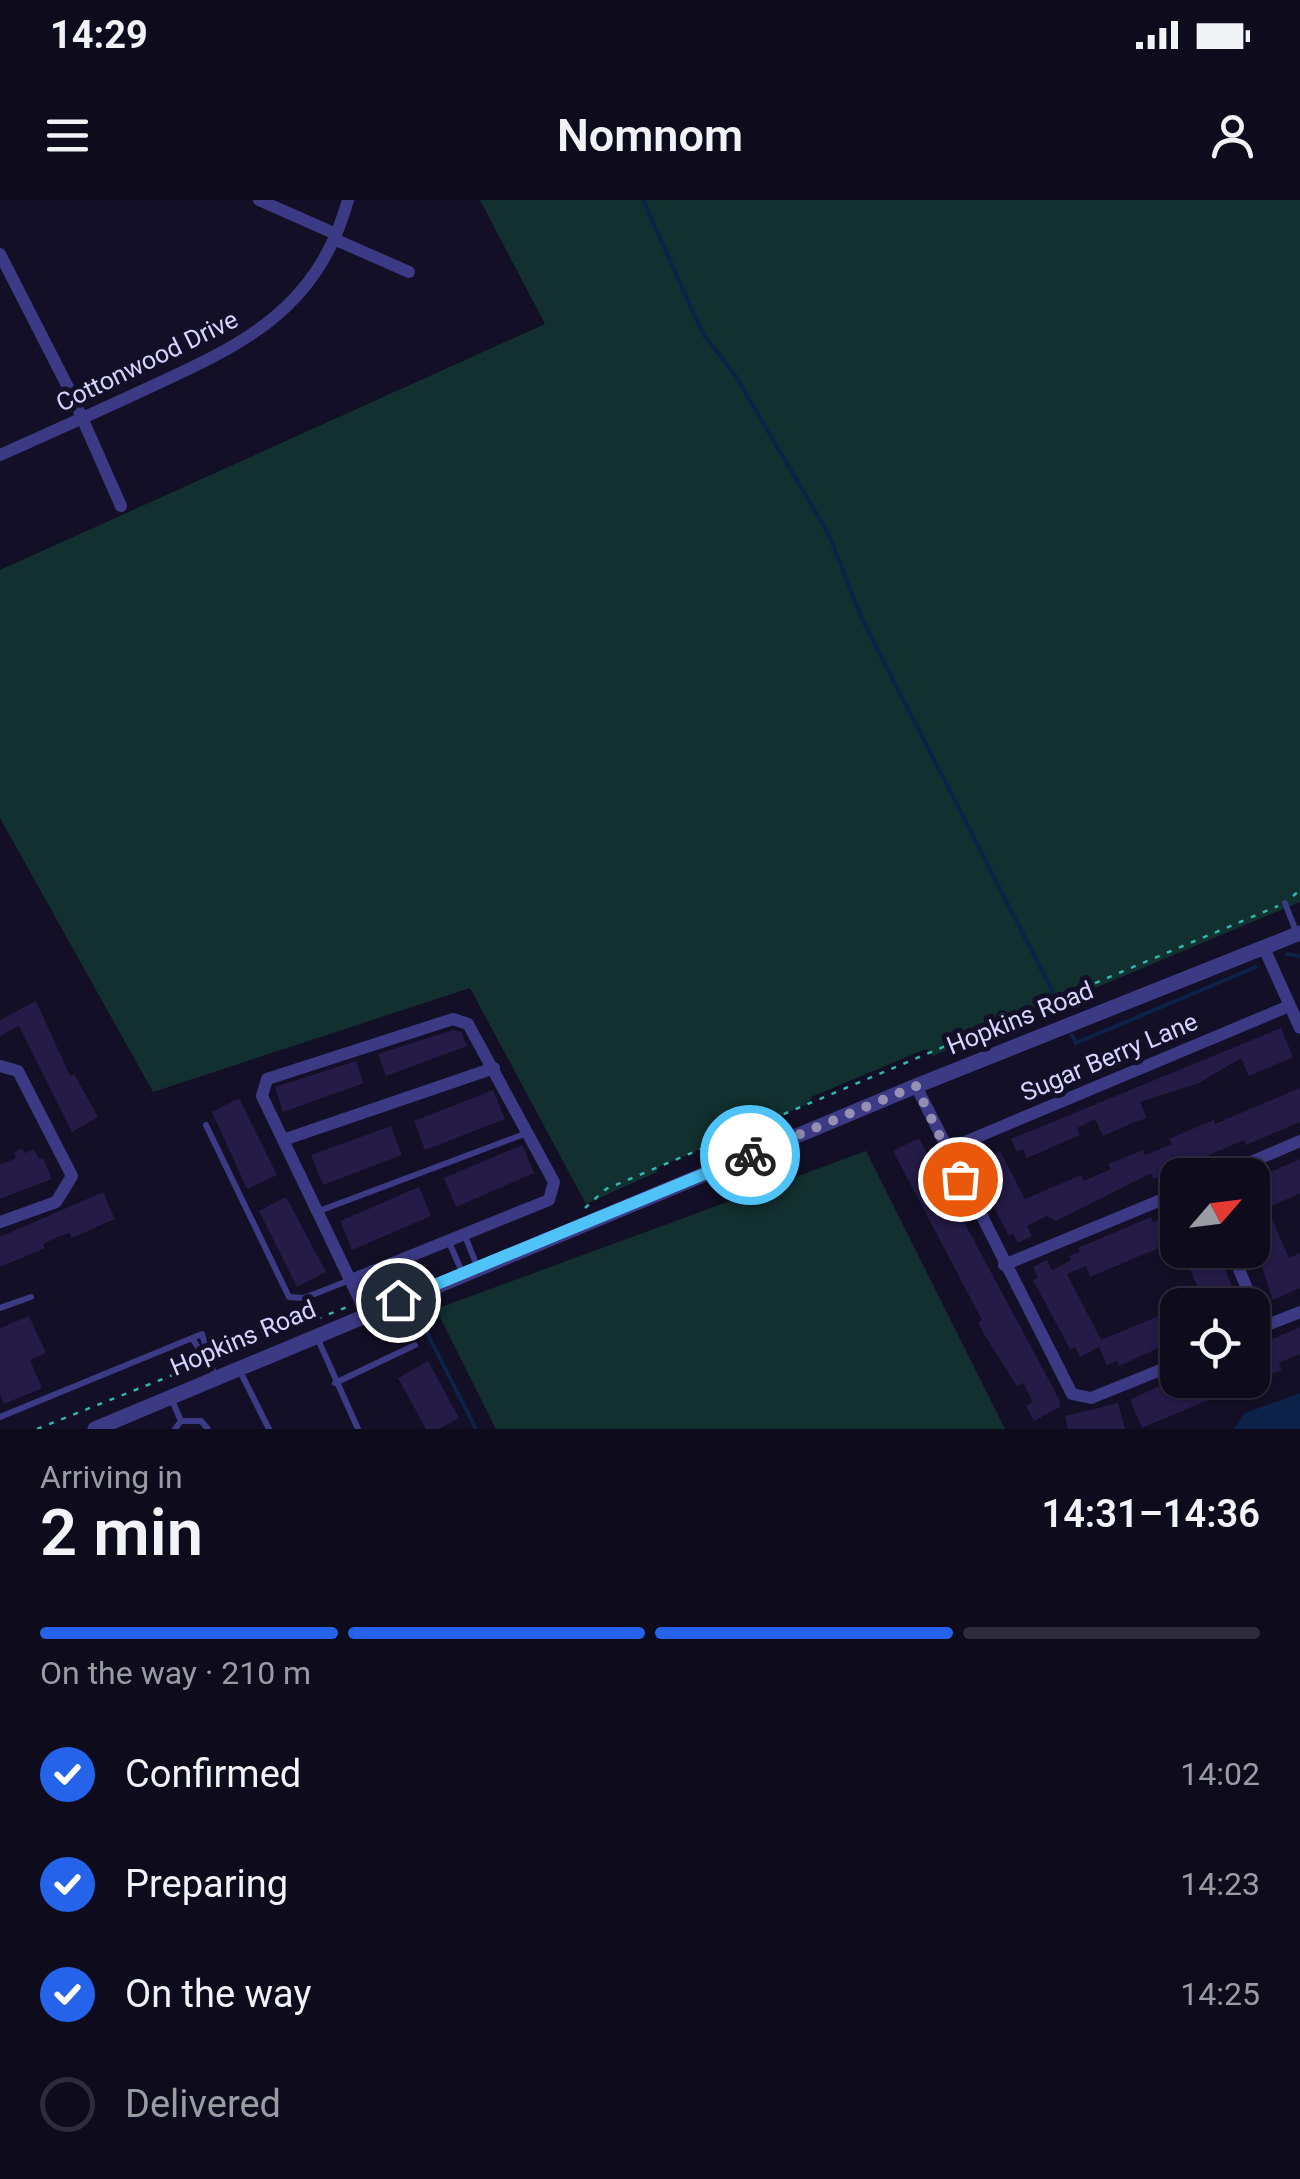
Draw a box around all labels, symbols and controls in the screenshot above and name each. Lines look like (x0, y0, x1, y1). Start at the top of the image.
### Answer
text: 14:29 (50, 13, 148, 57)
icon: menu (40, 108, 95, 163)
icon: person (1205, 108, 1260, 163)
text: Nomnom (557, 109, 743, 162)
street label: Cottonwood Drive (51, 304, 243, 418)
street label: Hopkins Road (943, 975, 1097, 1061)
street label: Sugar Berry Lane (1016, 1007, 1202, 1107)
courier (700, 1105, 800, 1205)
icon: bike (723, 1128, 778, 1183)
pin (918, 1137, 1003, 1222)
icon: bag (933, 1152, 988, 1207)
north arrow (1160, 1158, 1270, 1268)
map controls (1160, 1158, 1270, 1398)
pin (356, 1258, 441, 1343)
icon: home (371, 1273, 426, 1328)
button: locate (1160, 1288, 1270, 1398)
street label: Hopkins Road (166, 1294, 320, 1382)
text: Arriving in (40, 1458, 183, 1496)
text: 14:31–14:36 (1041, 1492, 1260, 1536)
text: 2 min (40, 1495, 203, 1571)
text: On the way · 210 m (40, 1654, 311, 1692)
icon: check (40, 1747, 95, 1802)
text: Confirmed (125, 1752, 301, 1796)
text: 14:02 (1180, 1755, 1260, 1793)
icon: check (40, 1857, 95, 1912)
text: Preparing (125, 1862, 288, 1906)
text: 14:23 (1180, 1865, 1260, 1903)
icon: check (40, 1967, 95, 2022)
text: On the way (125, 1972, 311, 2016)
text: 14:25 (1180, 1975, 1260, 2013)
text: Delivered (125, 2082, 281, 2126)

